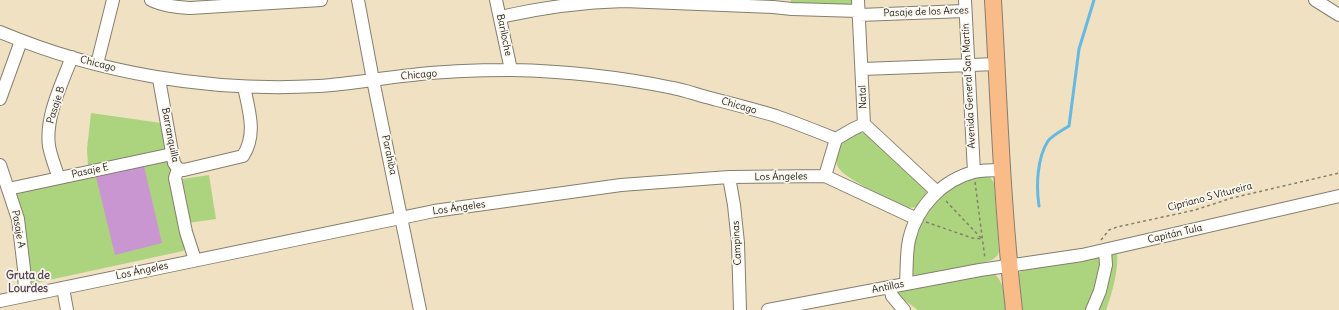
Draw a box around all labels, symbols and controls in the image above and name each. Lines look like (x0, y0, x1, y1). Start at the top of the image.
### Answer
street label: Pasaje de los Arces (883, 5, 969, 19)
street label: Bariloche (494, 13, 514, 57)
street label: Avenida General San Martín (960, 23, 978, 149)
street label: Chicago (79, 54, 117, 74)
street label: Chicago (400, 67, 438, 83)
street label: Pasaje B (45, 85, 67, 125)
street label: Natal (857, 85, 869, 109)
street label: Chicago (720, 95, 758, 117)
street label: Barranquilla (159, 107, 181, 163)
street label: Parahiba (379, 134, 399, 176)
street label: Pasaje E (70, 161, 110, 181)
street label: Los Ángeles (754, 171, 808, 183)
street label: Cipriano S Vitureira (1166, 180, 1254, 214)
street label: Los Ángeles (432, 198, 486, 218)
street label: Pasaje A (9, 209, 27, 249)
street label: Campinas (730, 220, 744, 266)
street label: Capitán Tula (1147, 222, 1203, 246)
street label: Los Ángeles (115, 260, 169, 282)
district label: Gruta de Lourdes (6, 269, 50, 295)
street label: Antillas (871, 278, 905, 296)

